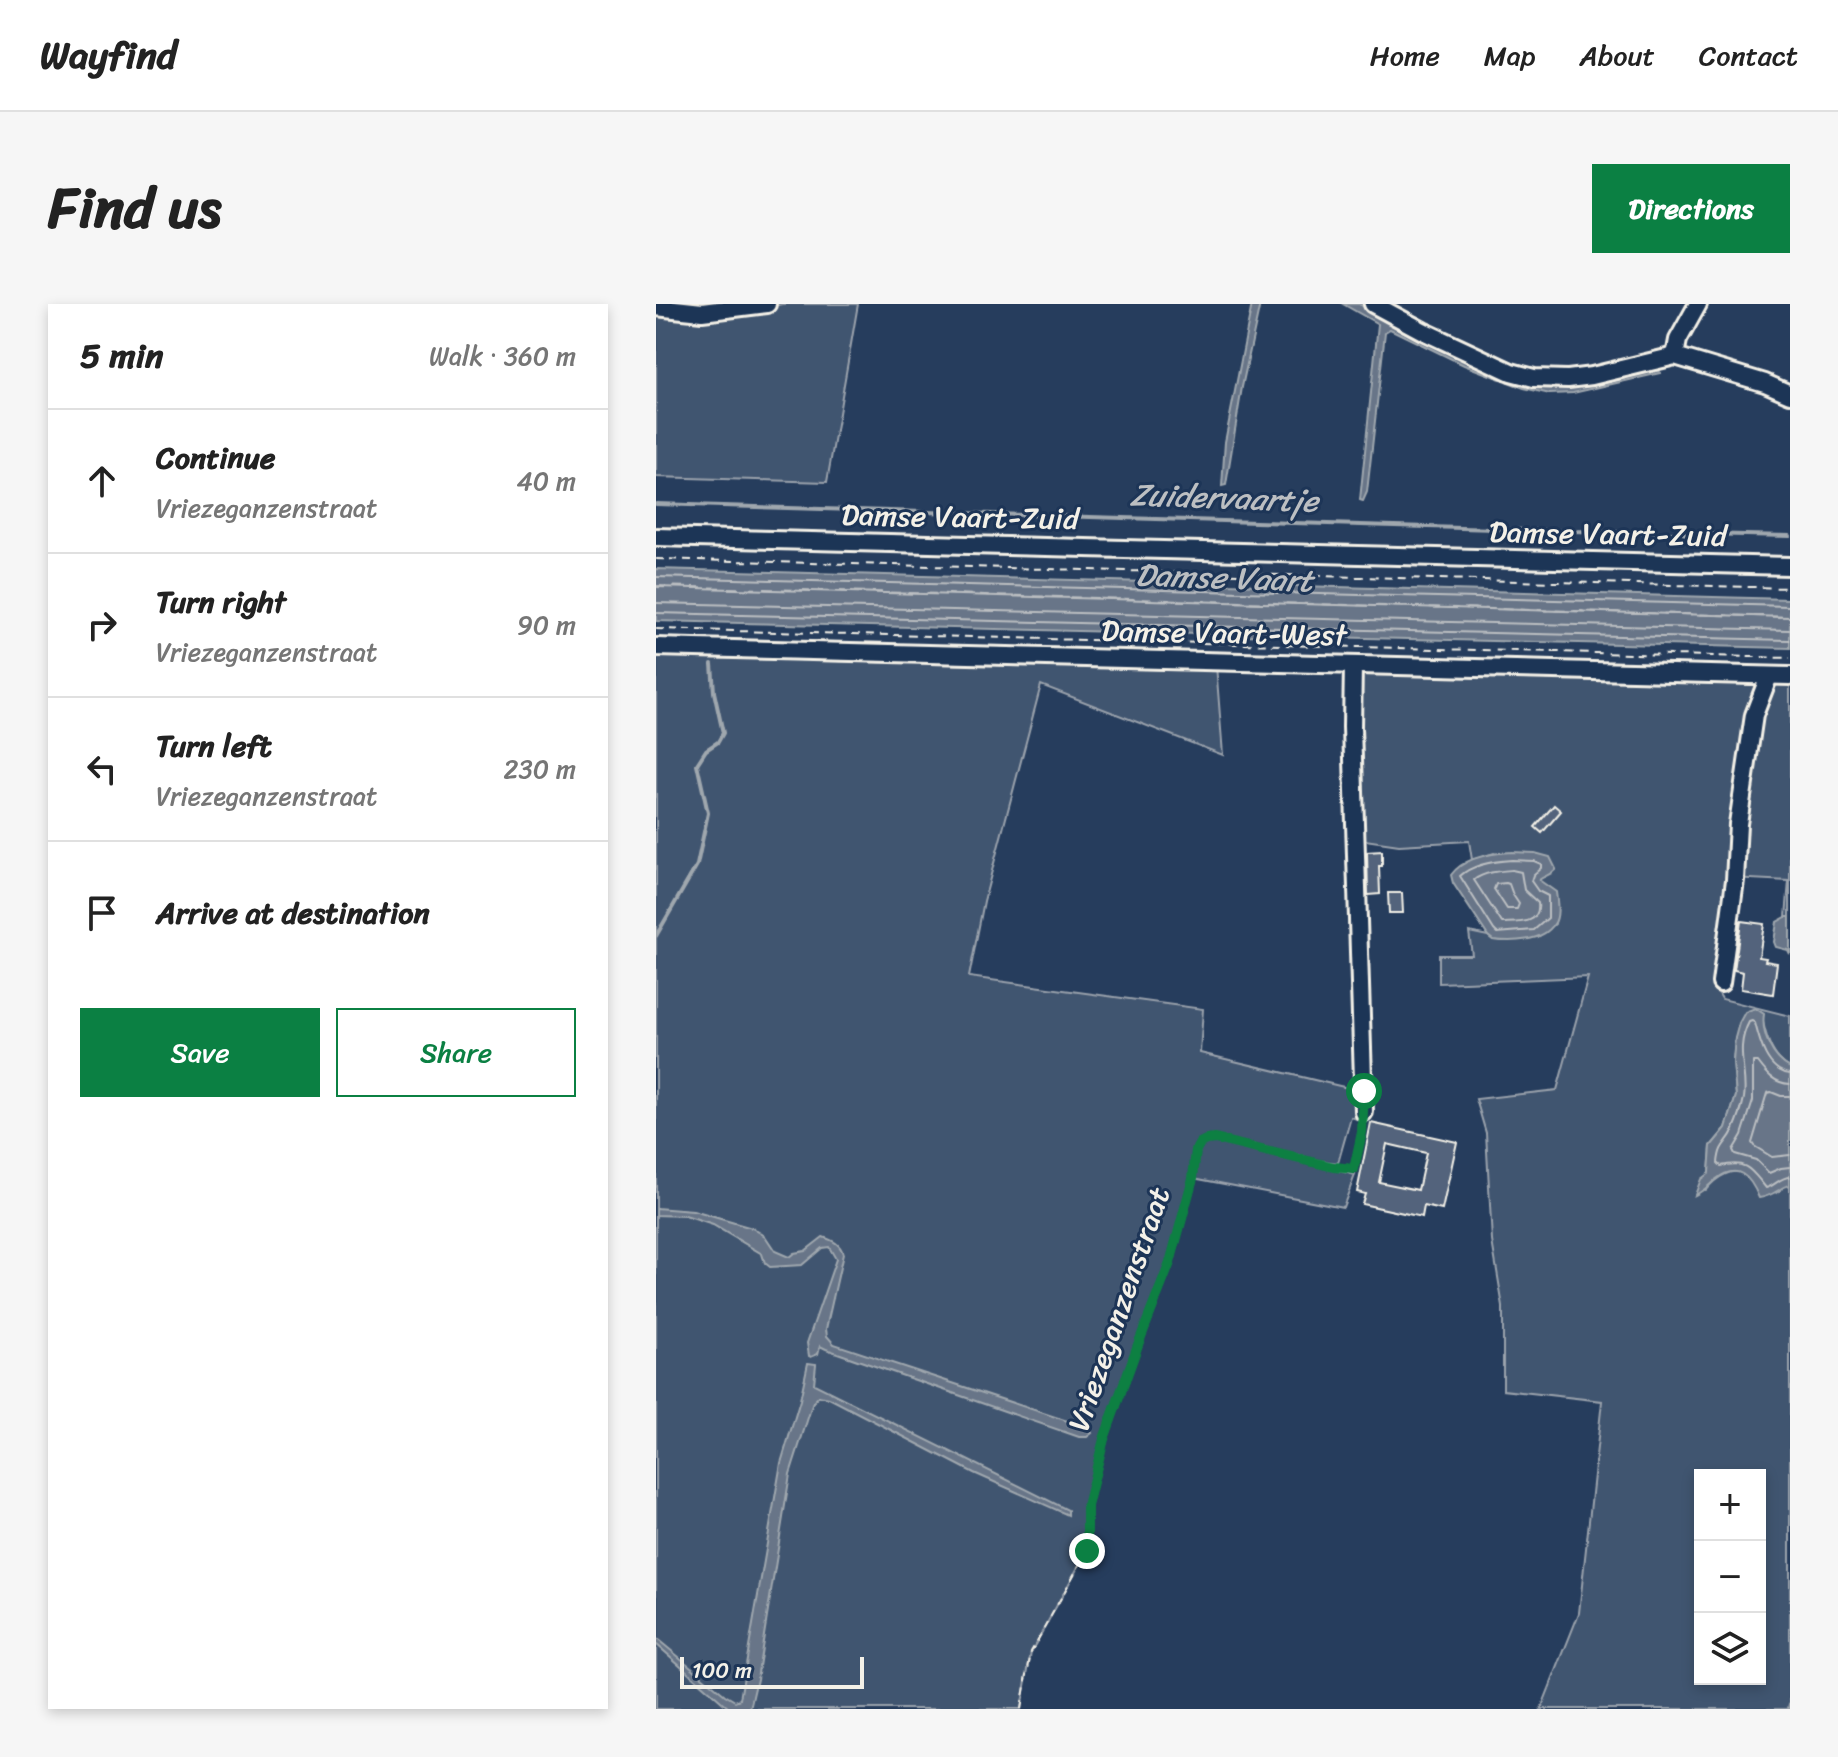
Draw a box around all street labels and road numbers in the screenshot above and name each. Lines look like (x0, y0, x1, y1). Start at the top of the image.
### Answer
street label: Damse Vaart-Zuid (841, 488, 1082, 546)
street label: Damse Vaart-Zuid (1489, 505, 1730, 563)
street label: Damse Vaart-West (1101, 604, 1349, 662)
street label: Vriezeganzenstraat (1052, 1179, 1186, 1439)

